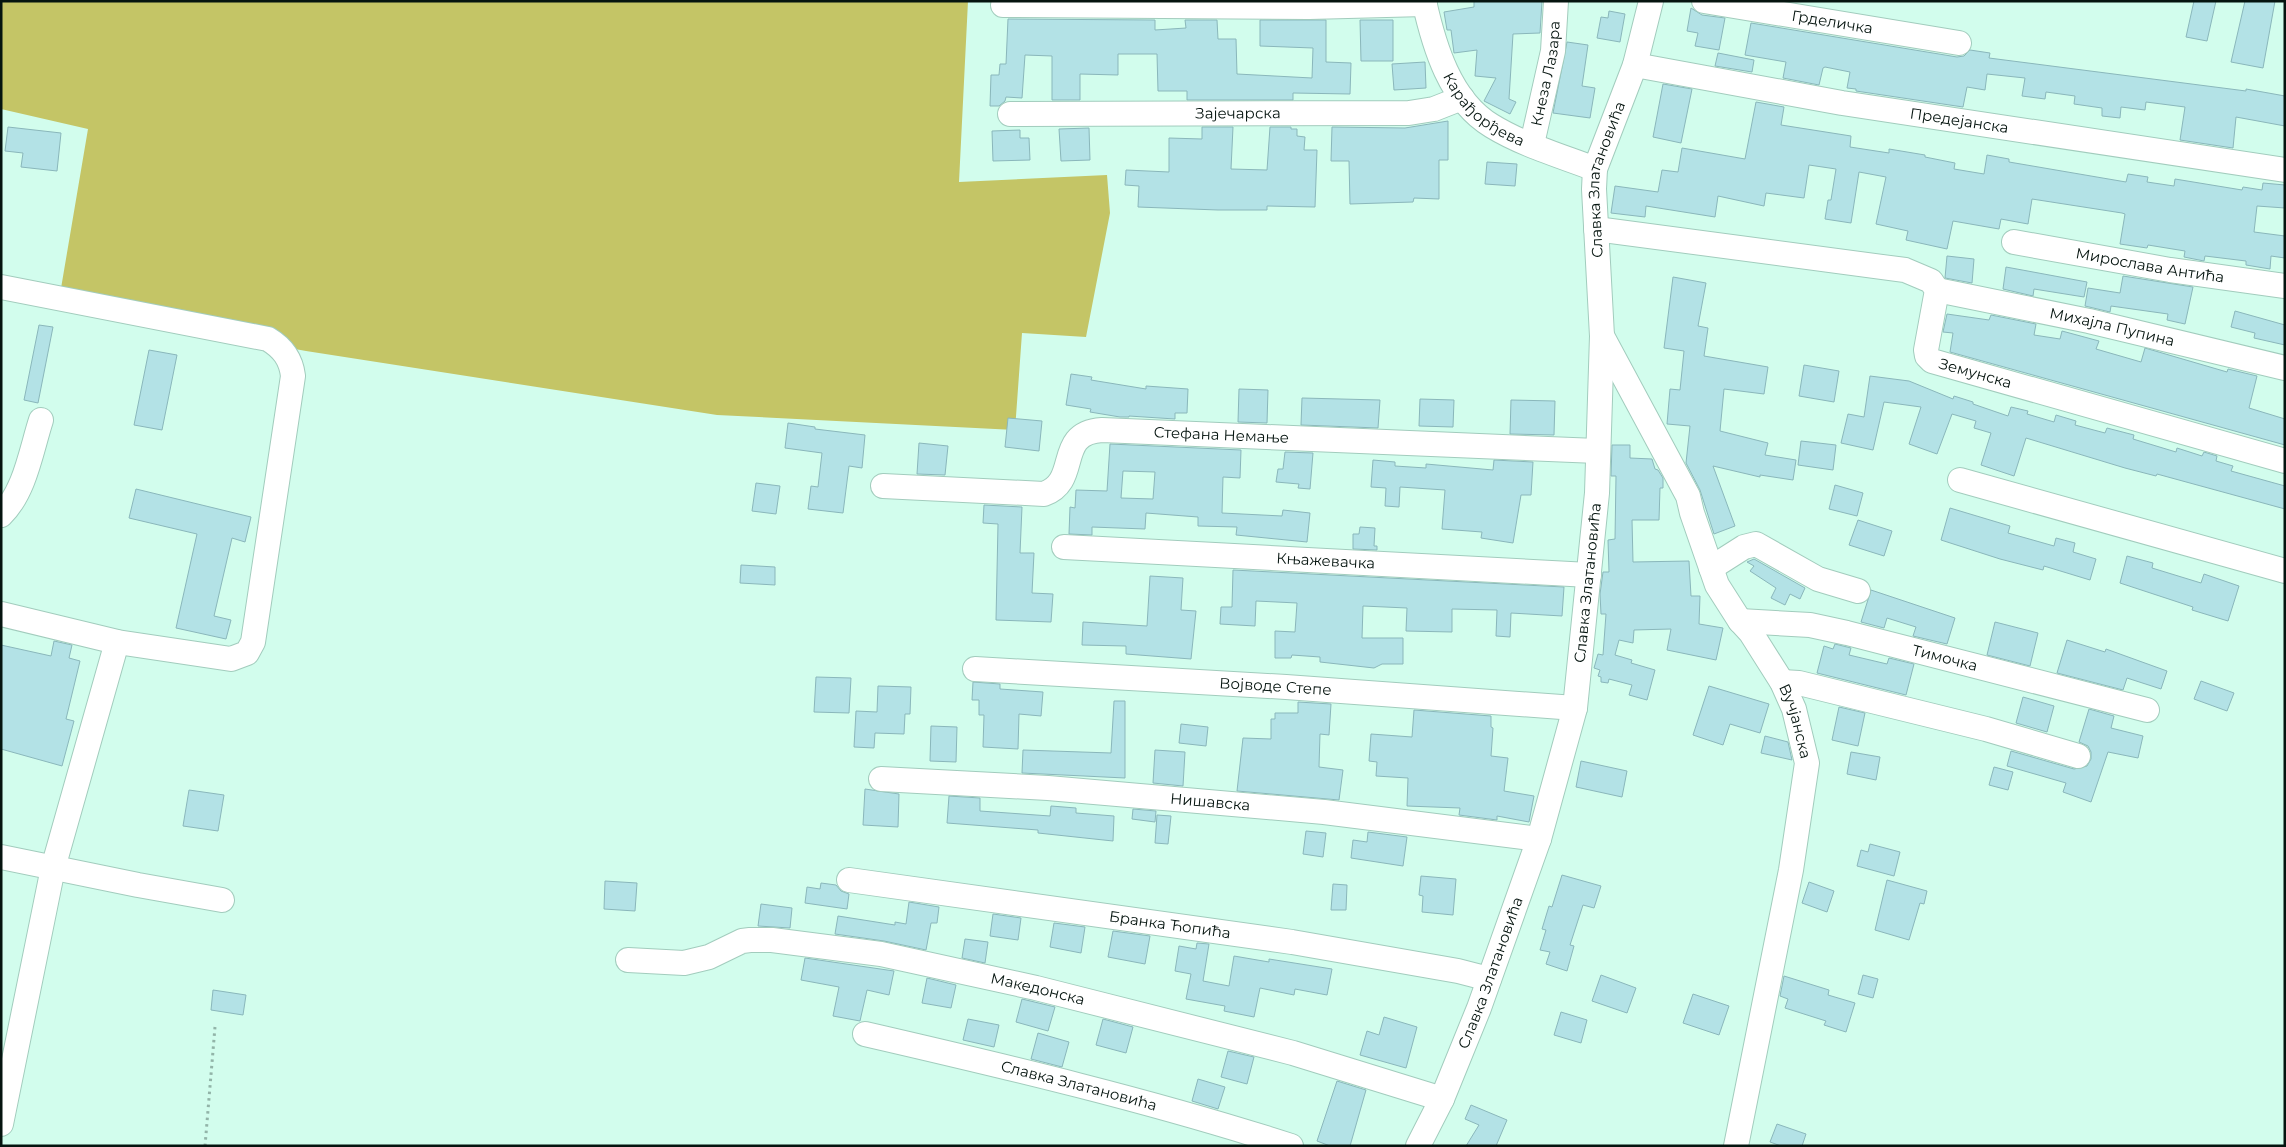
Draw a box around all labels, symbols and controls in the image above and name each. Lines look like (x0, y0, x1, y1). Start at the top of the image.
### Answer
street label: Грделичка (1790, 6, 1874, 38)
street label: Кнеза Лазара (1526, 20, 1564, 128)
street label: Карађорђева (1439, 69, 1528, 150)
street label: Славка Златановића (1584, 99, 1629, 258)
street label: Зајечарска (1195, 103, 1281, 123)
street label: Предејанска (1909, 103, 2010, 137)
street label: Мирослава Антића (2074, 243, 2226, 286)
street label: Михајла Пупина (2048, 303, 2177, 350)
street label: Земунска (1937, 353, 2014, 392)
street label: Стефана Немање (1153, 422, 1289, 447)
street label: Славка Златановића (1570, 502, 1605, 664)
street label: Књажевачка (1276, 548, 1376, 573)
street label: Тимочка (1910, 640, 1980, 675)
street label: Војводе Степе (1219, 673, 1332, 699)
street label: Вучјанска (1775, 681, 1816, 761)
street label: Нишавска (1169, 789, 1251, 815)
street label: Славка Златановића (1453, 894, 1527, 1051)
street label: Бранка Ћопића (1108, 907, 1232, 942)
street label: Македонска (989, 968, 1087, 1009)
street label: Славка Златановића (999, 1056, 1159, 1115)

